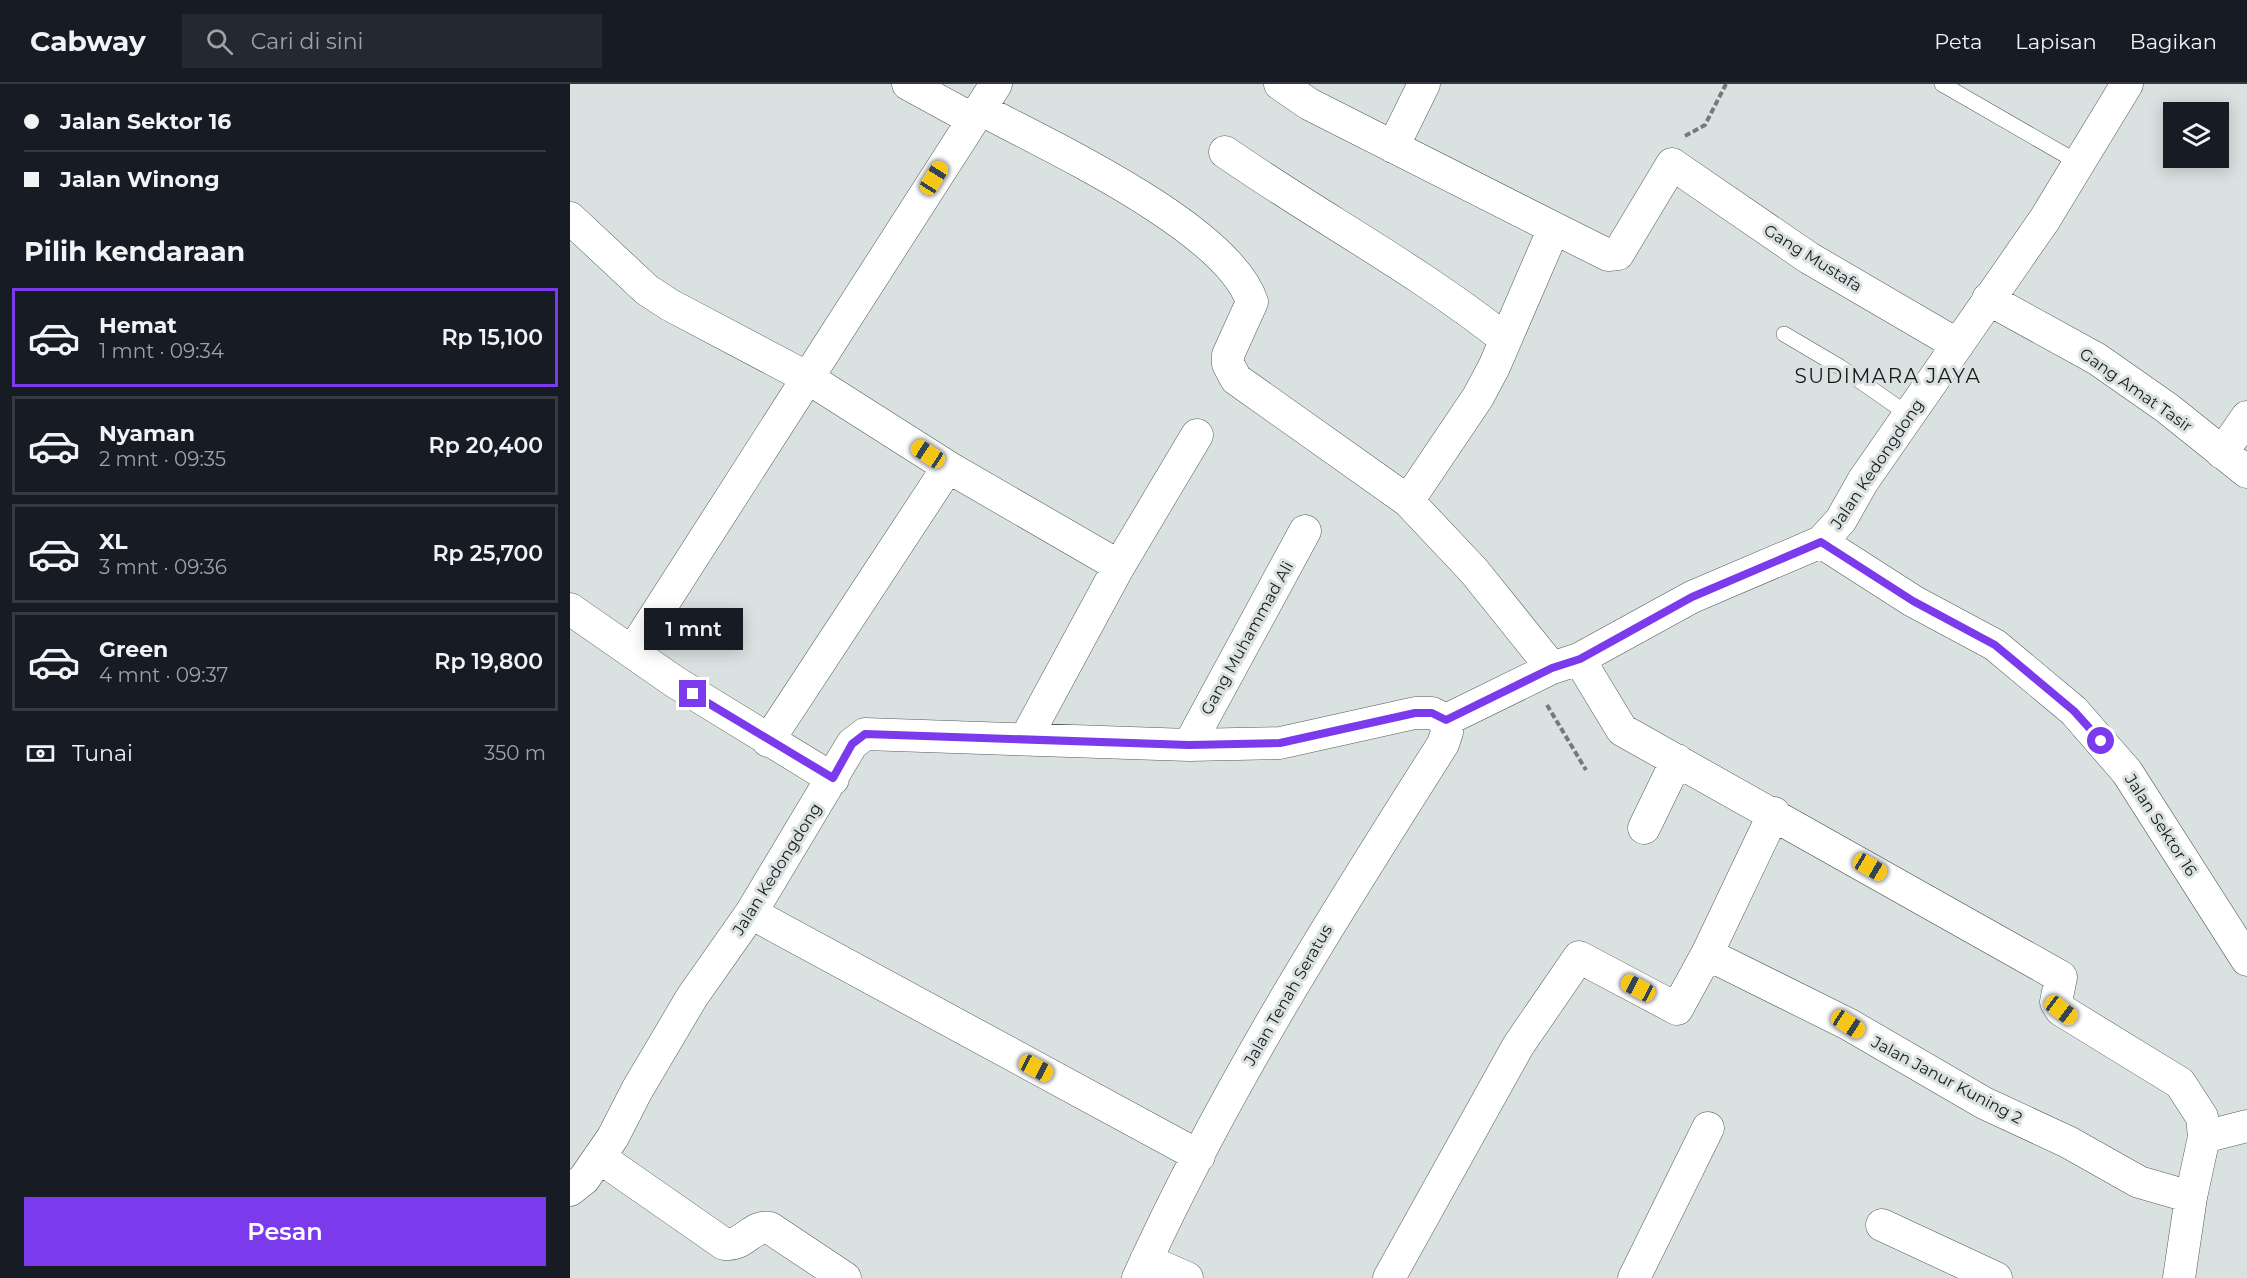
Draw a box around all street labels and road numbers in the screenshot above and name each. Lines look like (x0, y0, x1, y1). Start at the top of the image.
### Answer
street label: Gang Mustafa (1761, 220, 1865, 296)
street label: Gang Amat Tasir (2076, 344, 2196, 436)
street label: Jalan Kedongdong (1826, 396, 1927, 533)
street label: Gang Muhammad Ali (1197, 558, 1297, 718)
street label: Jalan Sektor 16 (2120, 770, 2201, 880)
street label: Jalan Kedongdong (728, 799, 825, 939)
street label: Jalan Tenah Seratus (1239, 921, 1336, 1070)
street label: Jalan Janur Kuning 2 (1868, 1032, 2026, 1128)

